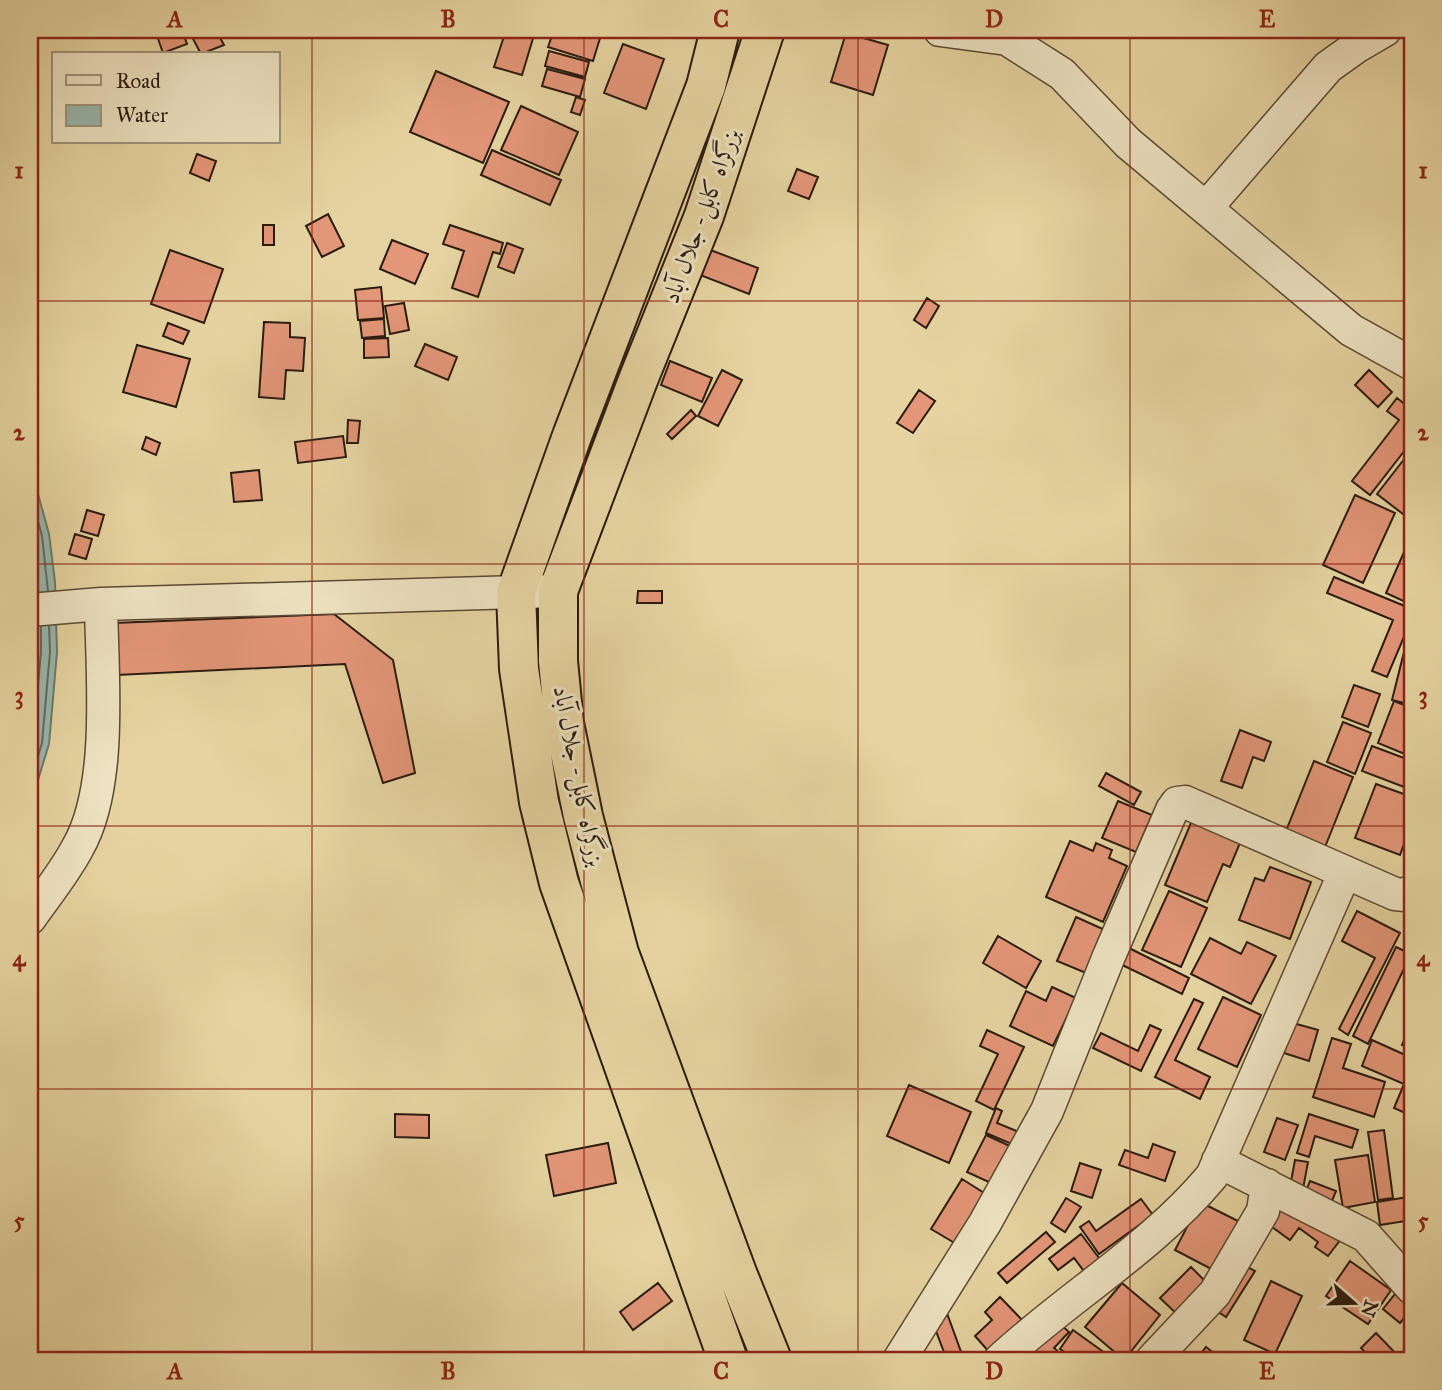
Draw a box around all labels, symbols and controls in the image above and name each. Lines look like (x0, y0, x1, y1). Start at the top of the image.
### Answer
text: A (165, 5, 183, 33)
text: B (440, 5, 456, 33)
text: C (713, 5, 729, 33)
text: D (985, 5, 1003, 33)
text: E (1259, 5, 1276, 33)
legend (52, 52, 280, 144)
text: Road (116, 68, 161, 94)
text: Water (116, 102, 168, 128)
street label: بزرگراه کابل- جلال آباد (655, 124, 748, 308)
text: 1 (14, 156, 24, 184)
text: 1 (1418, 156, 1428, 184)
text: 2 (13, 418, 25, 446)
text: 2 (1417, 418, 1429, 446)
text: 3 (14, 681, 24, 710)
text: 3 (1418, 681, 1428, 710)
street label: بزرگراه کابل- جلال آباد (545, 683, 612, 869)
text: 4 (13, 944, 27, 972)
text: 4 (1417, 944, 1431, 972)
text: 5 (14, 1206, 25, 1234)
text: 5 (1418, 1206, 1429, 1234)
north arrow (1320, 1268, 1390, 1338)
text: N (1356, 1297, 1383, 1320)
text: A (165, 1357, 183, 1385)
text: B (440, 1357, 456, 1385)
text: C (713, 1357, 729, 1385)
text: D (985, 1357, 1003, 1385)
text: E (1259, 1357, 1276, 1385)

